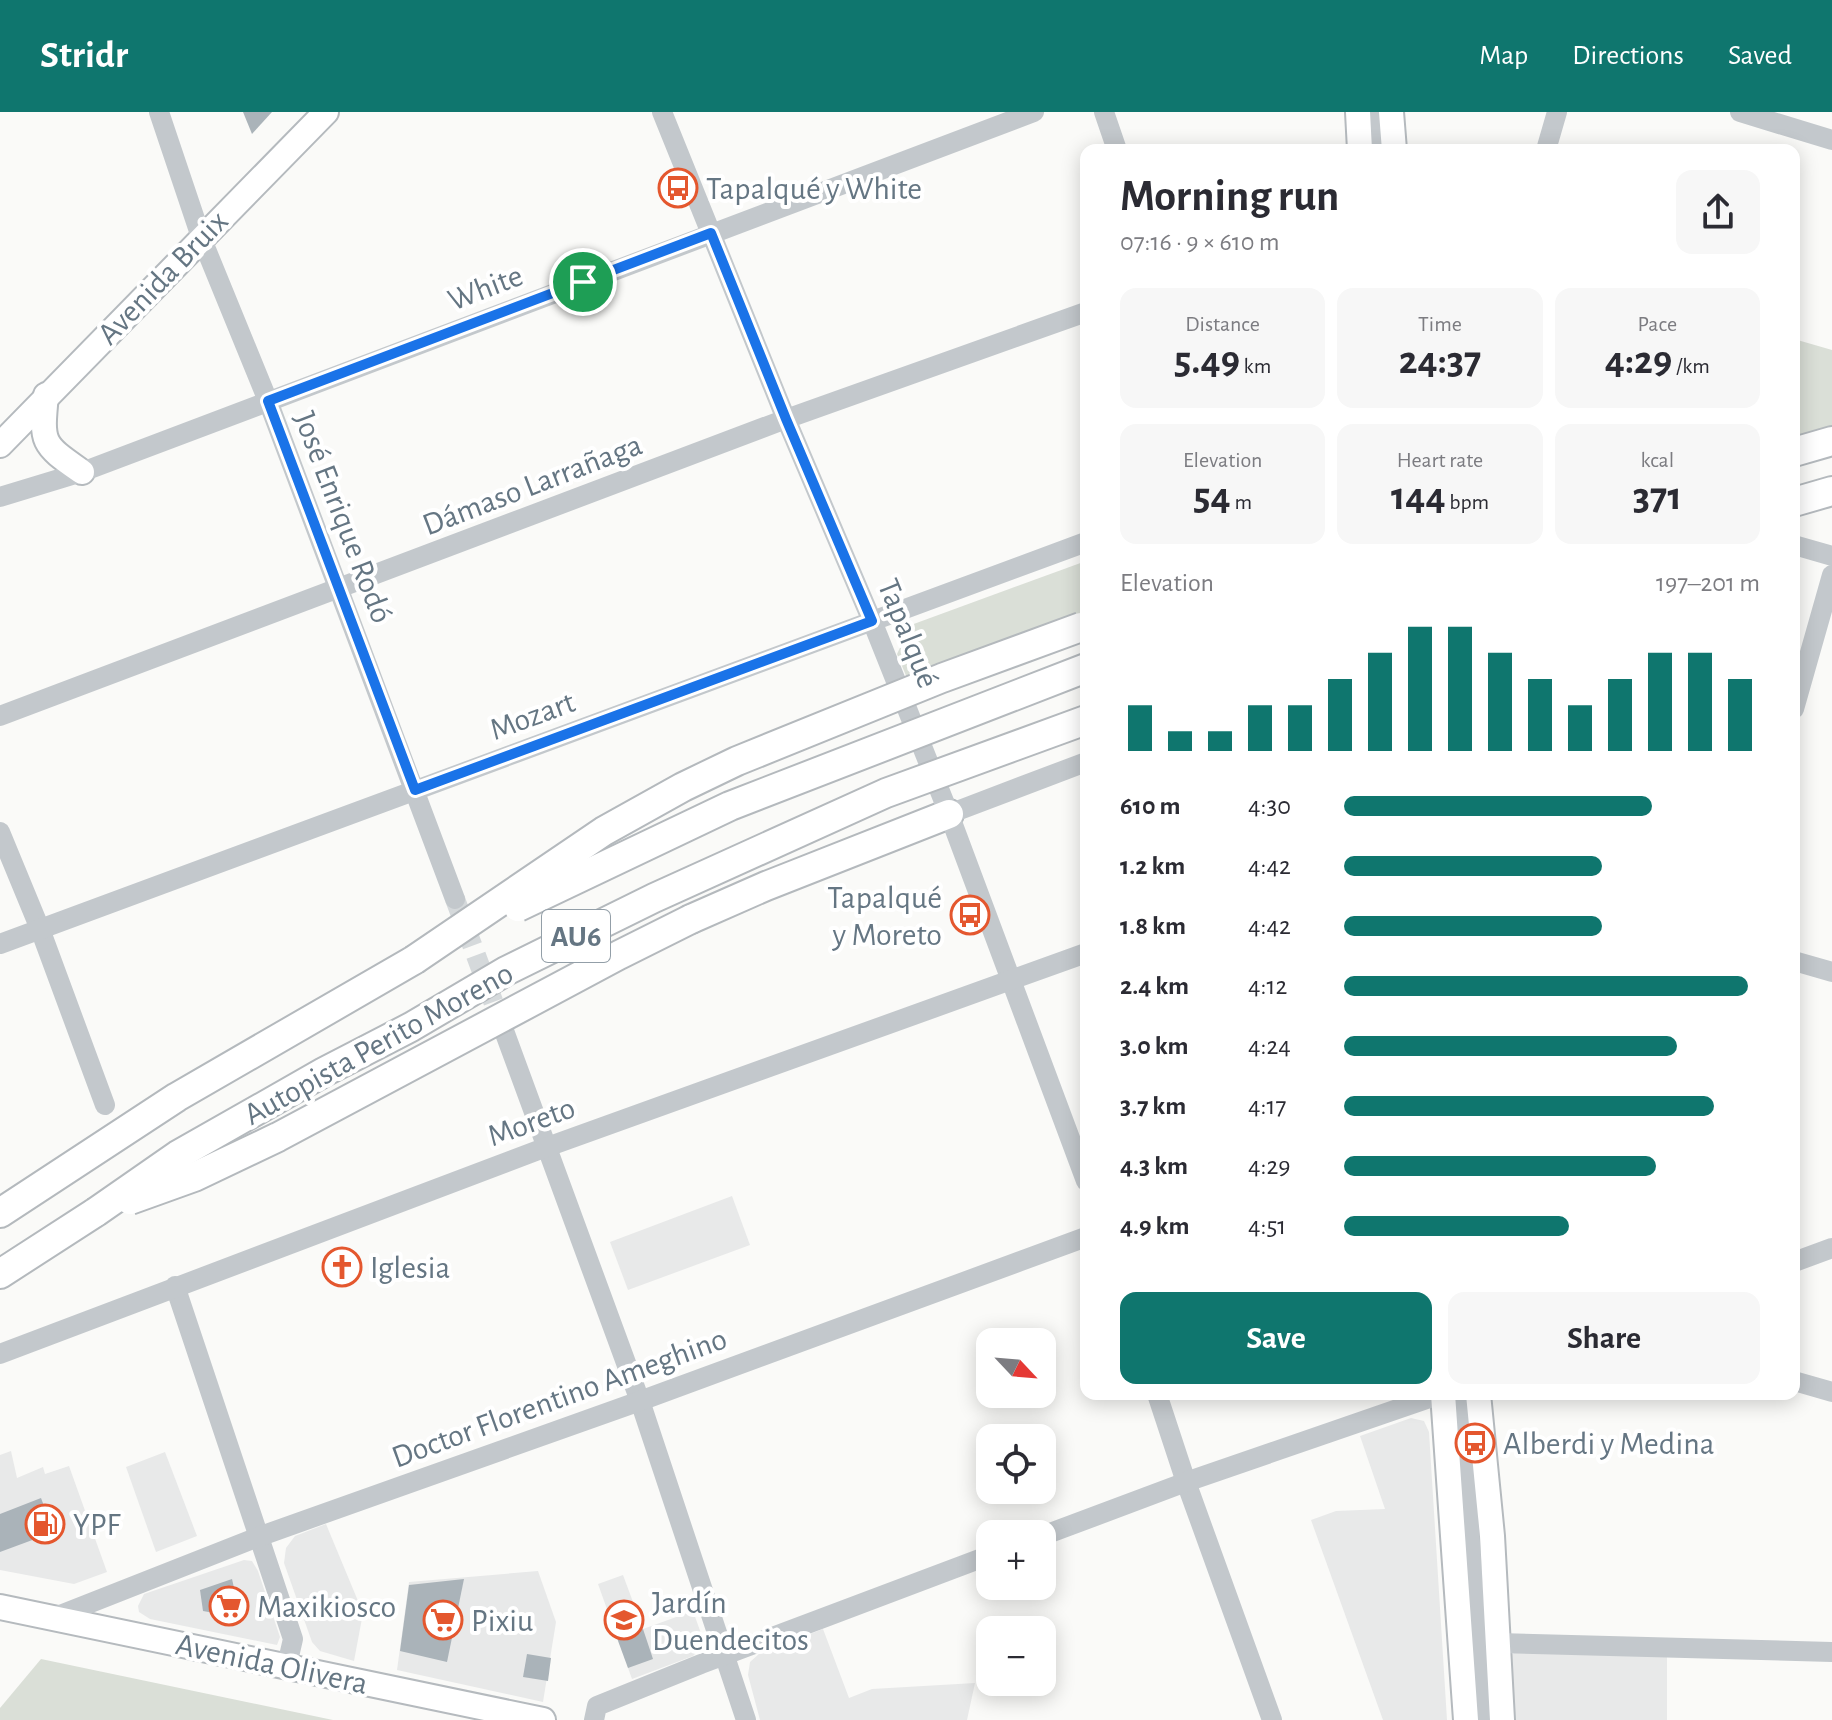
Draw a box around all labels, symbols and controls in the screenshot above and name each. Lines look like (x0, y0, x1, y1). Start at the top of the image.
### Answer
text: Stridr (40, 37, 128, 75)
text: Map (1479, 42, 1528, 70)
text: Directions (1572, 42, 1684, 70)
text: Saved (1728, 42, 1792, 70)
bus stop icon: Tapalqué y White (657, 167, 699, 209)
button: share (1676, 170, 1760, 254)
place label: Tapalqué y White (706, 173, 922, 205)
text: Morning run (1120, 175, 1339, 219)
street label: Avenida Bruix (92, 205, 234, 351)
text: 07:16 · 9 × 610 m (1120, 229, 1279, 255)
pin (549, 248, 617, 316)
street label: White (444, 259, 527, 317)
icon: arrive (561, 260, 605, 304)
text: Distance (1185, 313, 1260, 335)
text: Time (1418, 313, 1462, 335)
text: Pace (1638, 313, 1677, 335)
text: 5.49 (1174, 341, 1240, 381)
text: 24:37 (1399, 341, 1481, 381)
text: 4:29 (1605, 341, 1672, 381)
text: km (1240, 355, 1271, 377)
text: /km (1672, 355, 1710, 377)
street label: José Enrique Rodó (288, 407, 398, 627)
street label: Dámaso Larrañaga (418, 428, 646, 541)
text: Elevation (1183, 449, 1262, 471)
text: Heart rate (1397, 449, 1483, 471)
text: kcal (1641, 449, 1674, 471)
text: 54 (1193, 477, 1231, 517)
text: 144 (1391, 477, 1446, 517)
text: 371 (1633, 477, 1682, 517)
text: m (1231, 491, 1252, 513)
text: bpm (1446, 491, 1489, 513)
text: Elevation (1120, 570, 1214, 596)
text: 197–201 m (1656, 570, 1760, 596)
street label: Tapalqué (872, 574, 944, 693)
street label: Mozart (485, 686, 579, 746)
text: 610 m (1120, 793, 1180, 819)
text: 4:30 (1248, 793, 1291, 819)
text: 1.2 km (1120, 853, 1185, 879)
text: 4:42 (1248, 853, 1291, 879)
place label: Tapalqué y Moreto (827, 882, 942, 951)
bus stop icon: Tapalqué y Moreto (949, 894, 991, 936)
road number: AU6 (542, 910, 610, 962)
text: 1.8 km (1120, 913, 1186, 939)
text: 4:42 (1248, 913, 1291, 939)
street label: Autopista Perito Moreno (239, 957, 518, 1131)
text: 2.4 km (1120, 973, 1189, 999)
text: 4:12 (1248, 973, 1287, 999)
text: 3.0 km (1120, 1033, 1188, 1059)
text: 4:24 (1248, 1033, 1291, 1059)
street label: Moreto (483, 1091, 579, 1152)
text: 3.7 km (1120, 1093, 1186, 1119)
text: 4:17 (1248, 1093, 1286, 1119)
text: 4.3 km (1120, 1153, 1188, 1179)
text: 4:29 (1248, 1153, 1291, 1179)
text: 4.9 km (1120, 1213, 1189, 1239)
text: 4:51 (1248, 1213, 1286, 1239)
church icon: Iglesia (321, 1246, 363, 1288)
place label: Iglesia (370, 1252, 450, 1284)
button: Save (1120, 1292, 1432, 1384)
button: Share (1448, 1292, 1760, 1384)
street label: Doctor Florentino Ameghino (388, 1322, 731, 1474)
north arrow (976, 1328, 1056, 1408)
map controls (976, 1328, 1056, 1696)
bus stop icon: Alberdi y Medina (1454, 1422, 1496, 1464)
button: locate (976, 1424, 1056, 1504)
place label: Alberdi y Medina (1503, 1428, 1714, 1460)
fuel station icon: YPF (24, 1503, 66, 1545)
place label: YPF (73, 1509, 122, 1541)
button: + (976, 1520, 1056, 1600)
supermarket icon: Maxikiosco (208, 1585, 250, 1627)
place label: Jardín Duendecitos (652, 1587, 809, 1656)
place label: Maxikiosco (257, 1591, 396, 1623)
supermarket icon: Pixiu (422, 1599, 464, 1641)
school or university icon: Jardín Duendecitos (603, 1599, 645, 1641)
place label: Pixiu (471, 1605, 533, 1637)
button: − (976, 1616, 1056, 1696)
street label: Avenida Olivera (173, 1628, 371, 1700)

